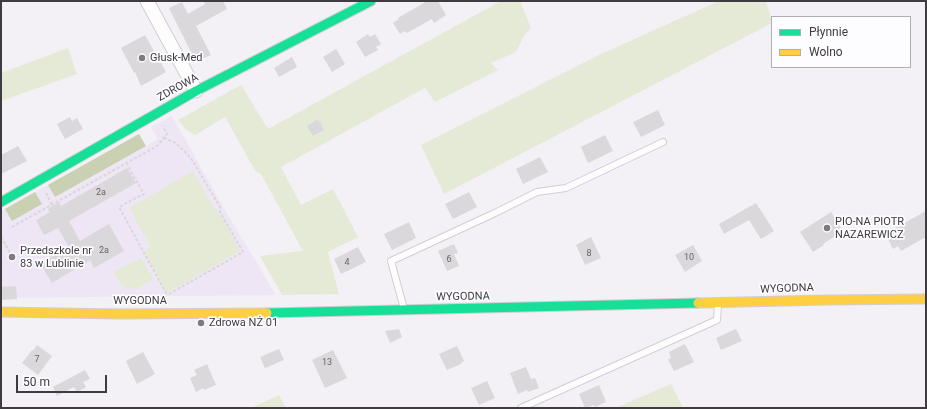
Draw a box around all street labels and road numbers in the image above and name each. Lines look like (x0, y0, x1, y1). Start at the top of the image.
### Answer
street label: ZDROWA (155, 71, 201, 105)
street label: WYGODNA (760, 281, 814, 297)
street label: WYGODNA (436, 290, 490, 304)
street label: WYGODNA (113, 294, 167, 308)

